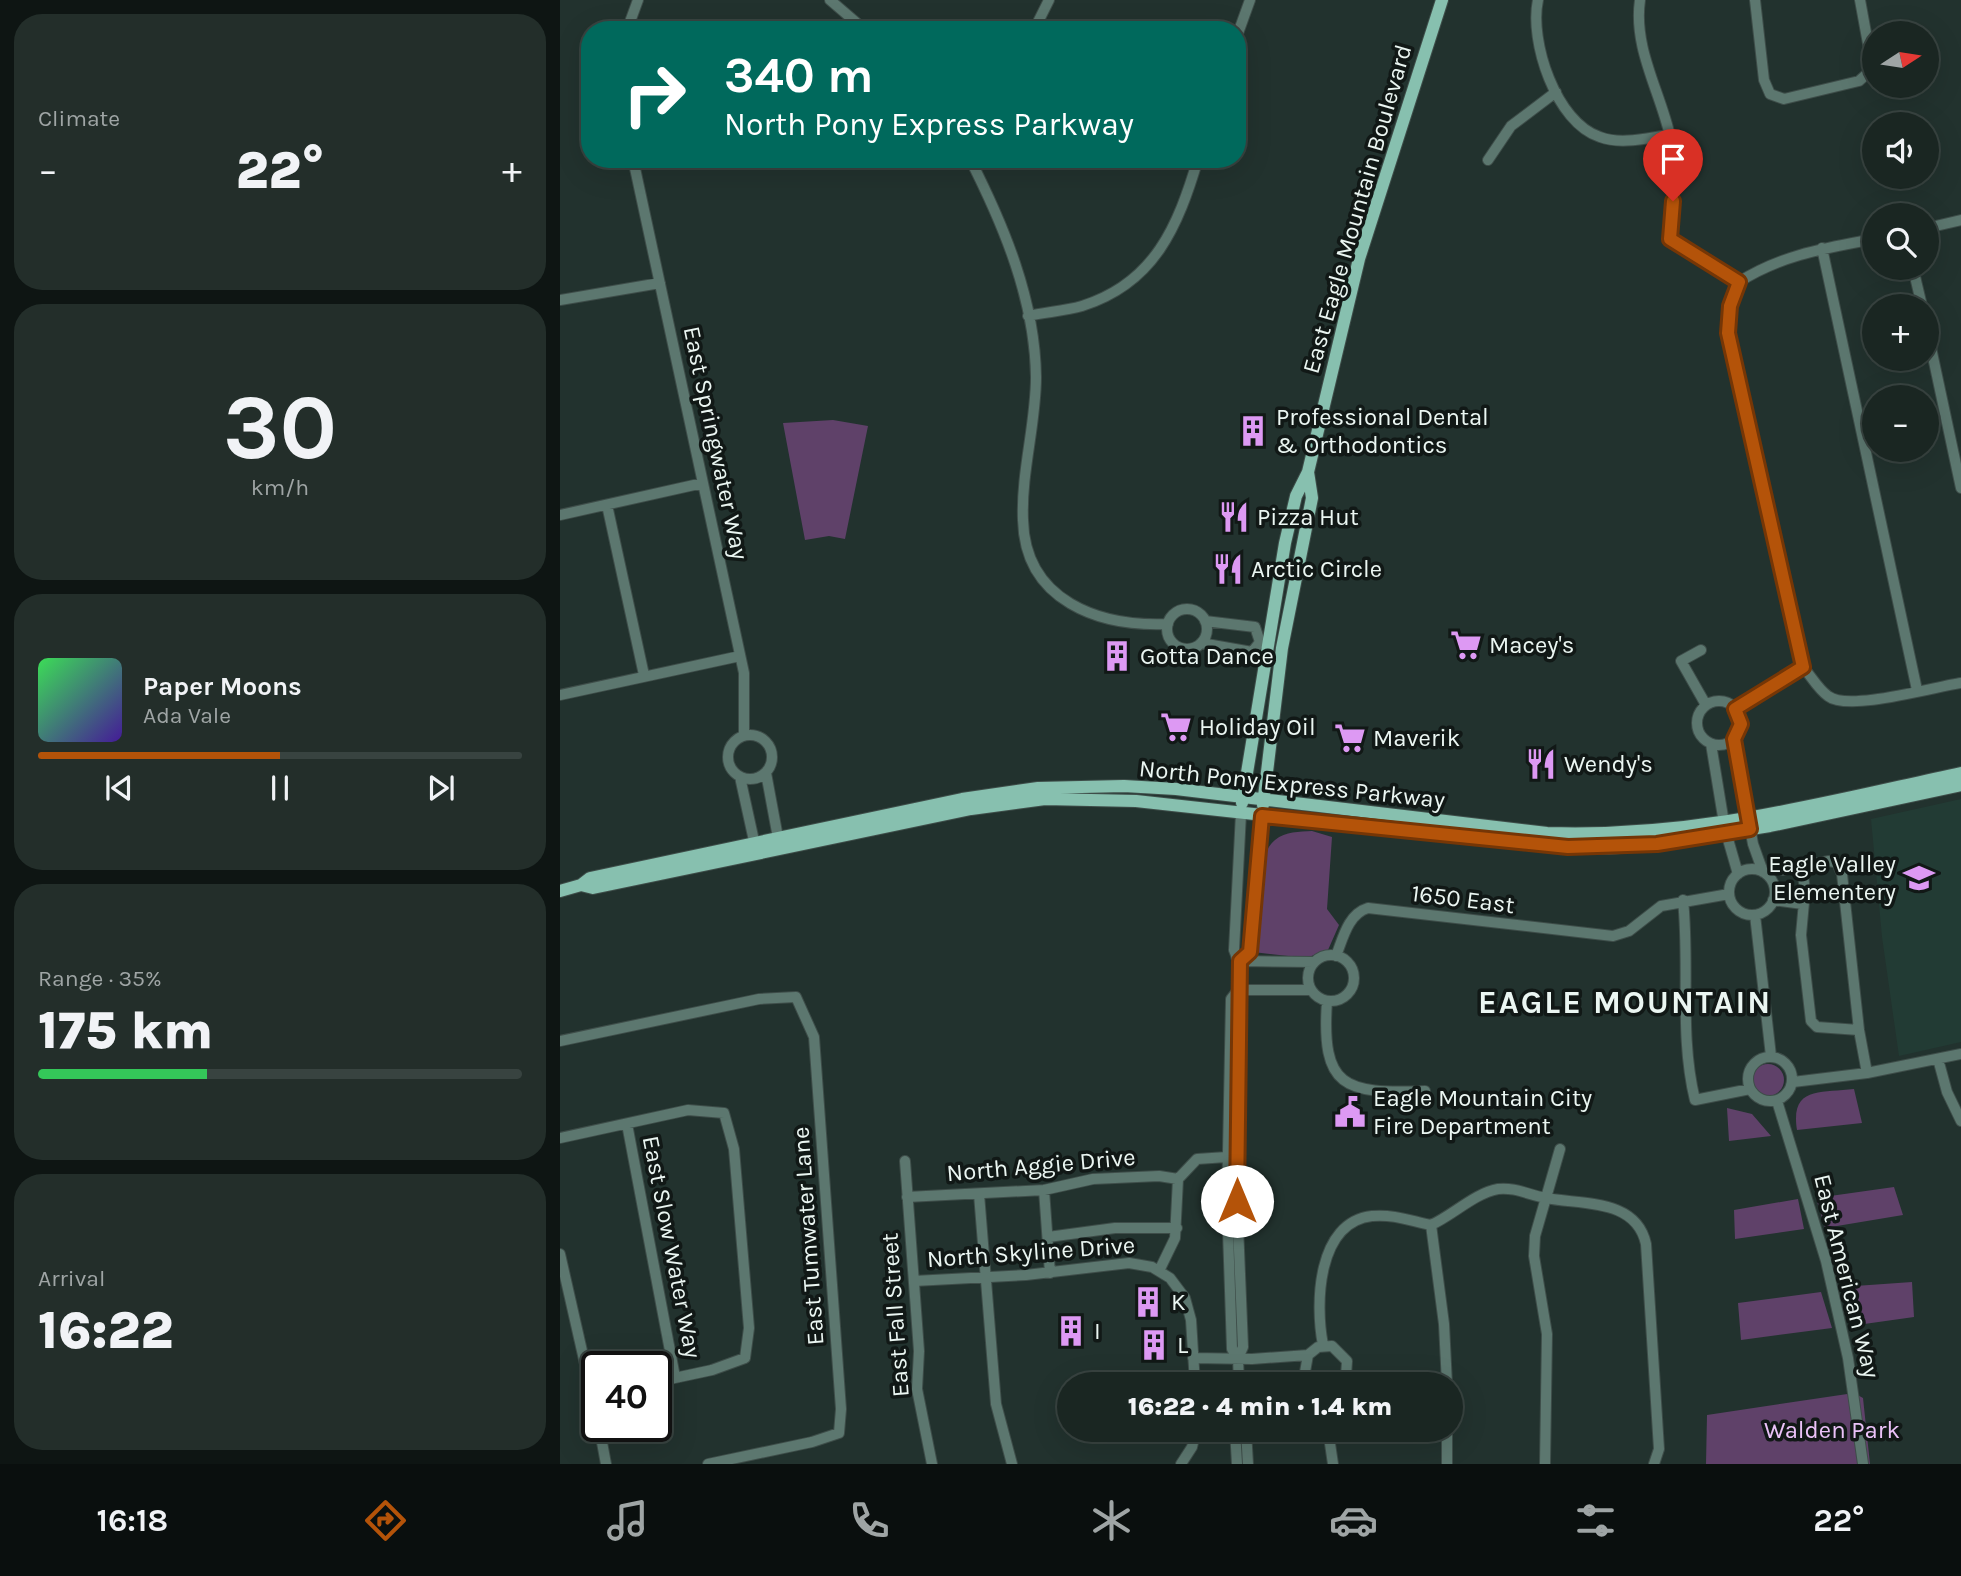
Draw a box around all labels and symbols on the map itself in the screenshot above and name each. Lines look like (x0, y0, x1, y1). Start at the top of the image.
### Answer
north arrow (1862, 21, 1939, 98)
street label: East Eagle Mountain Boulevard (1297, 41, 1417, 377)
pin (1643, 129, 1703, 201)
street label: East Springwater Way (678, 324, 754, 562)
place label: Professional Dental & Orthodontics (1276, 403, 1489, 459)
building icon: Professional Dental & Orthodontics (1236, 414, 1270, 448)
restaurant icon: Pizza Hut (1217, 500, 1251, 534)
place label: Pizza Hut (1257, 503, 1359, 531)
restaurant icon: Arctic Circle (1211, 552, 1245, 586)
place label: Arctic Circle (1251, 555, 1382, 583)
supermarket icon: Macey's (1449, 628, 1483, 662)
place label: Macey's (1489, 631, 1574, 659)
building icon: Gotta Dance (1100, 639, 1134, 673)
place label: Gotta Dance (1140, 642, 1274, 670)
supermarket icon: Holiday Oil (1159, 710, 1193, 744)
place label: Holiday Oil (1199, 713, 1316, 741)
supermarket icon: Maverik (1333, 721, 1367, 755)
place label: Maverik (1373, 724, 1460, 752)
restaurant icon: Wendy's (1524, 747, 1558, 781)
place label: Wendy's (1564, 750, 1653, 778)
street label: North Pony Express Parkway (1138, 754, 1446, 814)
place label: Eagle Valley Elementery (1768, 850, 1896, 906)
school or university icon: Eagle Valley Elementery (1902, 861, 1936, 895)
street label: 1650 East (1410, 879, 1516, 919)
district label: EAGLE MOUNTAIN (1478, 984, 1772, 1021)
place label: Eagle Mountain City Fire Department (1373, 1084, 1592, 1140)
public building icon: Eagle Mountain City Fire Department (1333, 1095, 1367, 1129)
street label: East Tumwater Lane (786, 1126, 830, 1346)
street label: East Slow Water Way (637, 1133, 707, 1361)
street label: North Aggie Drive (945, 1143, 1137, 1187)
position arrow (1200, 1164, 1274, 1238)
street label: East American Way (1808, 1171, 1886, 1381)
street label: North Skyline Drive (926, 1231, 1136, 1273)
street label: East Fall Street (875, 1232, 915, 1398)
building icon: K (1131, 1285, 1165, 1319)
place label: K (1171, 1288, 1186, 1316)
building icon: I (1054, 1314, 1088, 1348)
place label: I (1094, 1317, 1101, 1345)
building icon: L (1137, 1328, 1171, 1362)
place label: L (1177, 1331, 1189, 1359)
speed limit sign: 40 (581, 1351, 672, 1442)
park label: Walden Park (1764, 1416, 1900, 1444)

